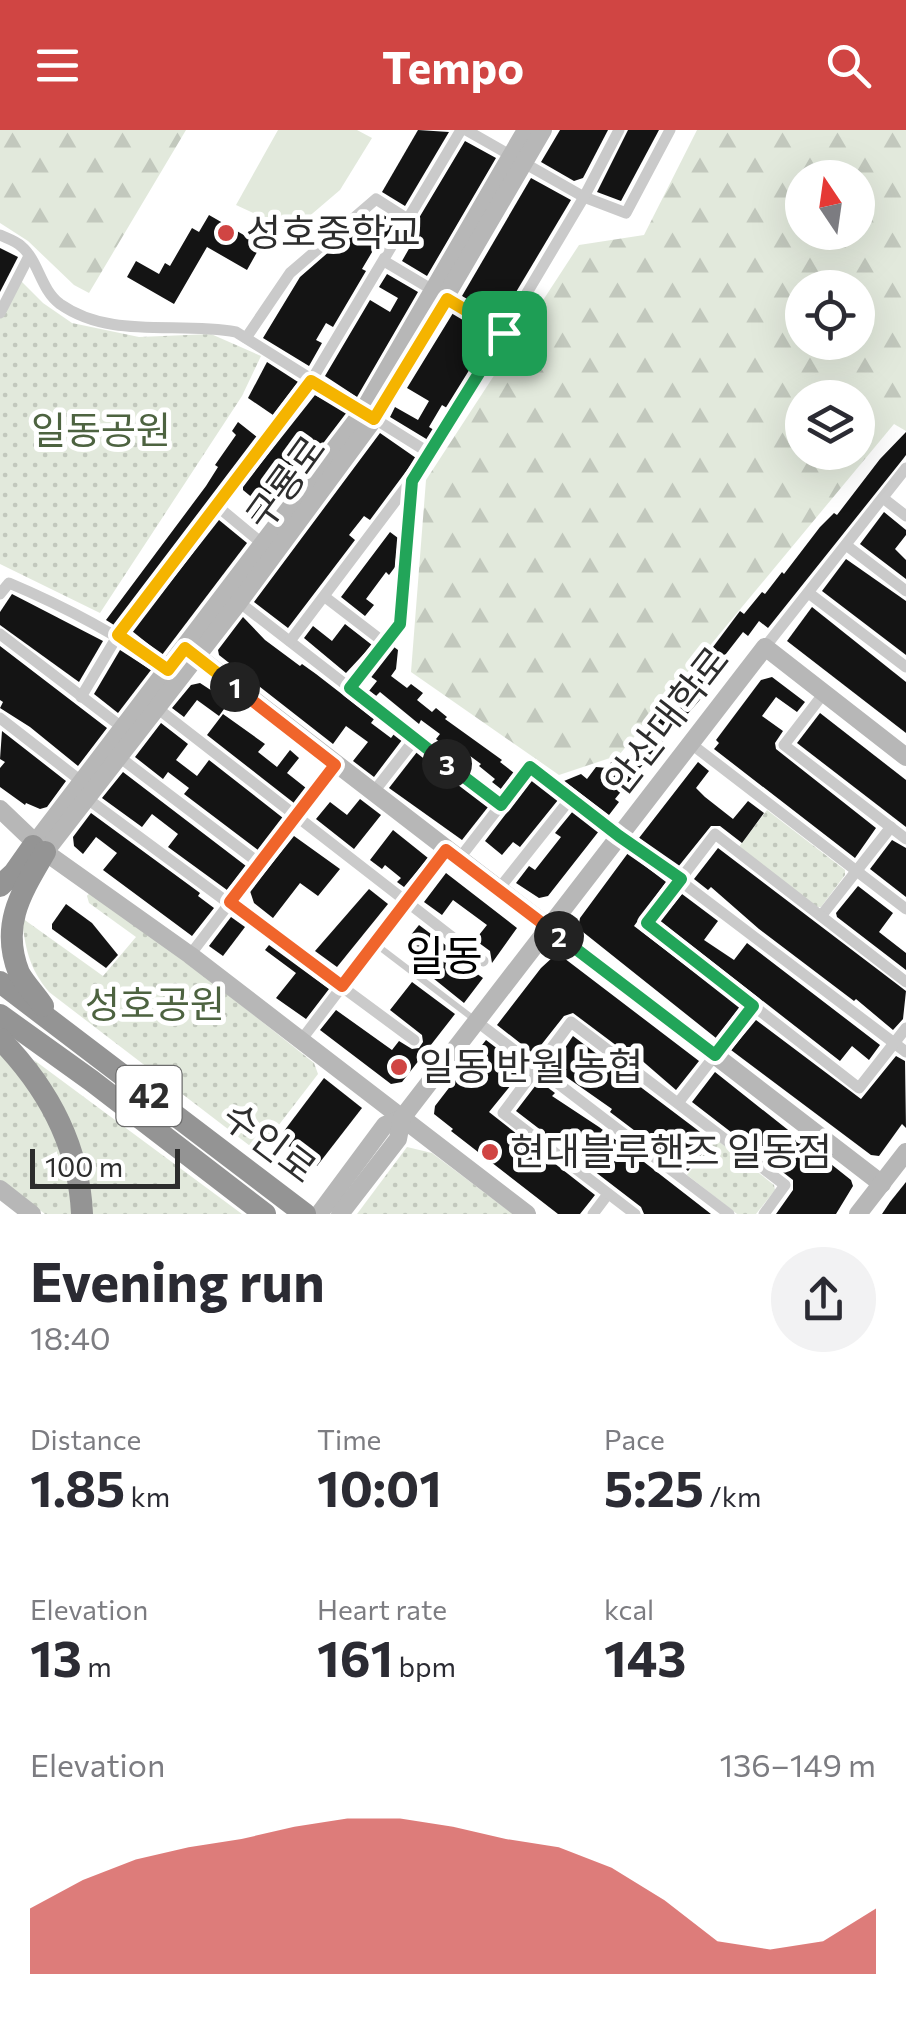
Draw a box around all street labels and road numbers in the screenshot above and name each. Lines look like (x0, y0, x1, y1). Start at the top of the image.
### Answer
street label: 구룡로 (234, 425, 334, 538)
street label: 안산대학로 (593, 636, 737, 803)
road number: 42 (116, 1066, 182, 1126)
street label: 수인로 (214, 1091, 327, 1191)

